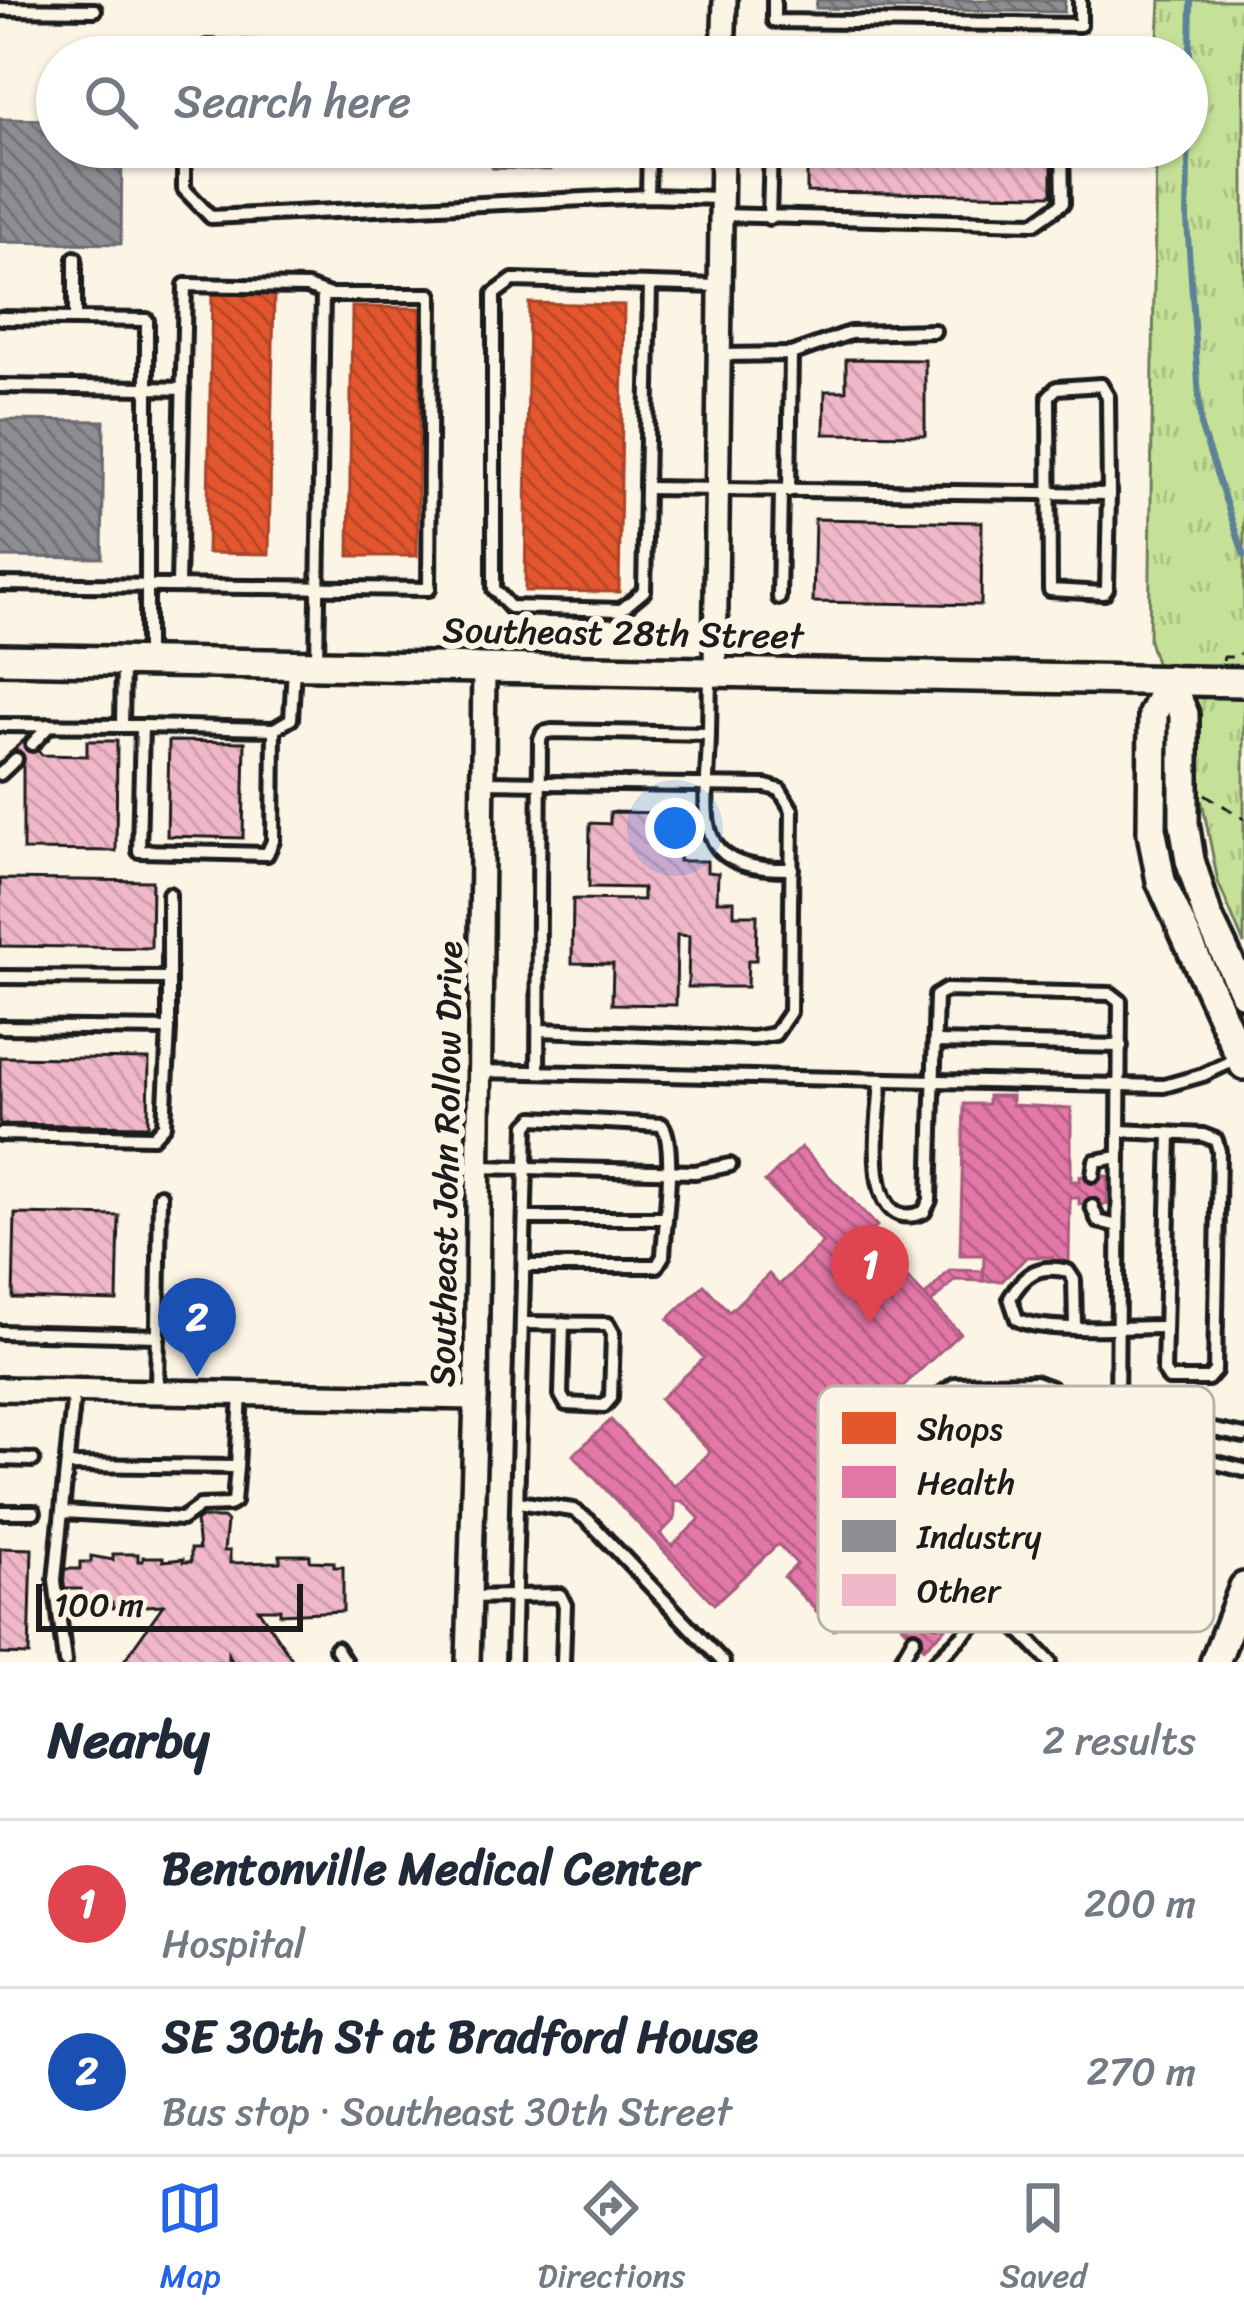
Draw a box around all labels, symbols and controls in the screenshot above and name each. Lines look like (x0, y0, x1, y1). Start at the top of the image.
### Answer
search box (36, 36, 1208, 168)
text: Search here (174, 62, 411, 142)
icon: search (78, 69, 144, 135)
street label: Southeast 28th Street (442, 598, 806, 668)
your location (645, 798, 705, 858)
street label: Southeast John Rollow Drive (410, 940, 482, 1388)
pin: 1 (831, 1225, 909, 1324)
pin: 2 (158, 1278, 236, 1377)
legend (818, 1386, 1214, 1632)
text: Shops (917, 1400, 1003, 1458)
text: Health (917, 1454, 1015, 1512)
text: Industry (916, 1508, 1041, 1566)
text: Other (917, 1562, 1002, 1620)
text: 100 m (54, 1576, 144, 1634)
scale bar (36, 1578, 303, 1631)
text: Nearby (48, 1695, 209, 1785)
text: 2 results (1042, 1706, 1196, 1775)
text: Bentonville Medical Center (162, 1829, 699, 1909)
text: 1 (79, 1869, 95, 1938)
text: 200 m (1084, 1869, 1196, 1938)
text: Hospital (162, 1909, 305, 1978)
text: SE 30th St at Bradford House (162, 1997, 758, 2077)
text: 2 (76, 2037, 98, 2106)
text: 270 m (1086, 2037, 1196, 2106)
text: Bus stop · Southeast 30th Street (162, 2077, 732, 2146)
tab: Map (157, 2175, 223, 2305)
tab: Directions (538, 2175, 685, 2305)
tab: Saved (1000, 2175, 1087, 2305)

